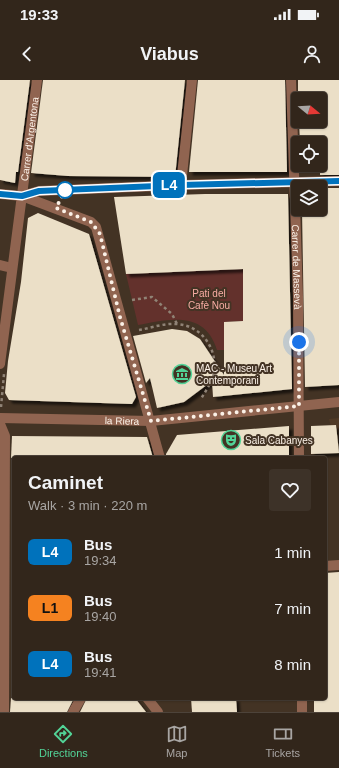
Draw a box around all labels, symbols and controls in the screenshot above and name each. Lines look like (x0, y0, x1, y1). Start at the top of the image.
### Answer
text: 19:33 (20, 6, 58, 23)
icon: back (16, 43, 38, 65)
icon: person (301, 43, 323, 65)
text: Viabus (140, 44, 199, 64)
north arrow (291, 92, 327, 128)
map controls (291, 92, 327, 216)
street label: Carrer d'Argentona (18, 96, 40, 182)
button: locate (291, 136, 327, 172)
line badge: L4 (151, 172, 187, 198)
text: L4 (161, 177, 177, 193)
button: layers (291, 180, 327, 216)
unlabelled marker (56, 181, 74, 199)
street label: Carrer de Massevà (290, 224, 304, 310)
park label: Pati del Cafè Nou (188, 288, 230, 311)
your location (289, 332, 309, 352)
museum icon: MAC - Museu Art Contemporani (171, 363, 193, 385)
place label: MAC - Museu Art Contemporani (196, 363, 272, 386)
street label: la Riera (105, 415, 140, 426)
theatre icon: Sala Cabanyes (220, 429, 242, 451)
place label: Sala Cabanyes (245, 435, 313, 446)
button: heart (269, 469, 311, 511)
text: Caminet (28, 472, 103, 493)
text: Walk · 3 min · 220 m (28, 498, 147, 513)
text: Bus (84, 536, 112, 553)
text: L4 (42, 544, 58, 560)
text: 1 min (274, 544, 311, 561)
text: 19:34 (84, 553, 117, 568)
text: Bus (84, 592, 112, 609)
text: L1 (42, 600, 58, 616)
text: 7 min (274, 600, 311, 617)
text: 19:40 (84, 609, 117, 624)
text: Bus (84, 648, 112, 665)
text: L4 (42, 656, 58, 672)
text: 8 min (274, 656, 311, 673)
text: 19:41 (84, 665, 117, 680)
tab: Directions (39, 723, 88, 759)
tab: Map (166, 723, 188, 759)
tab: Tickets (266, 723, 300, 759)

